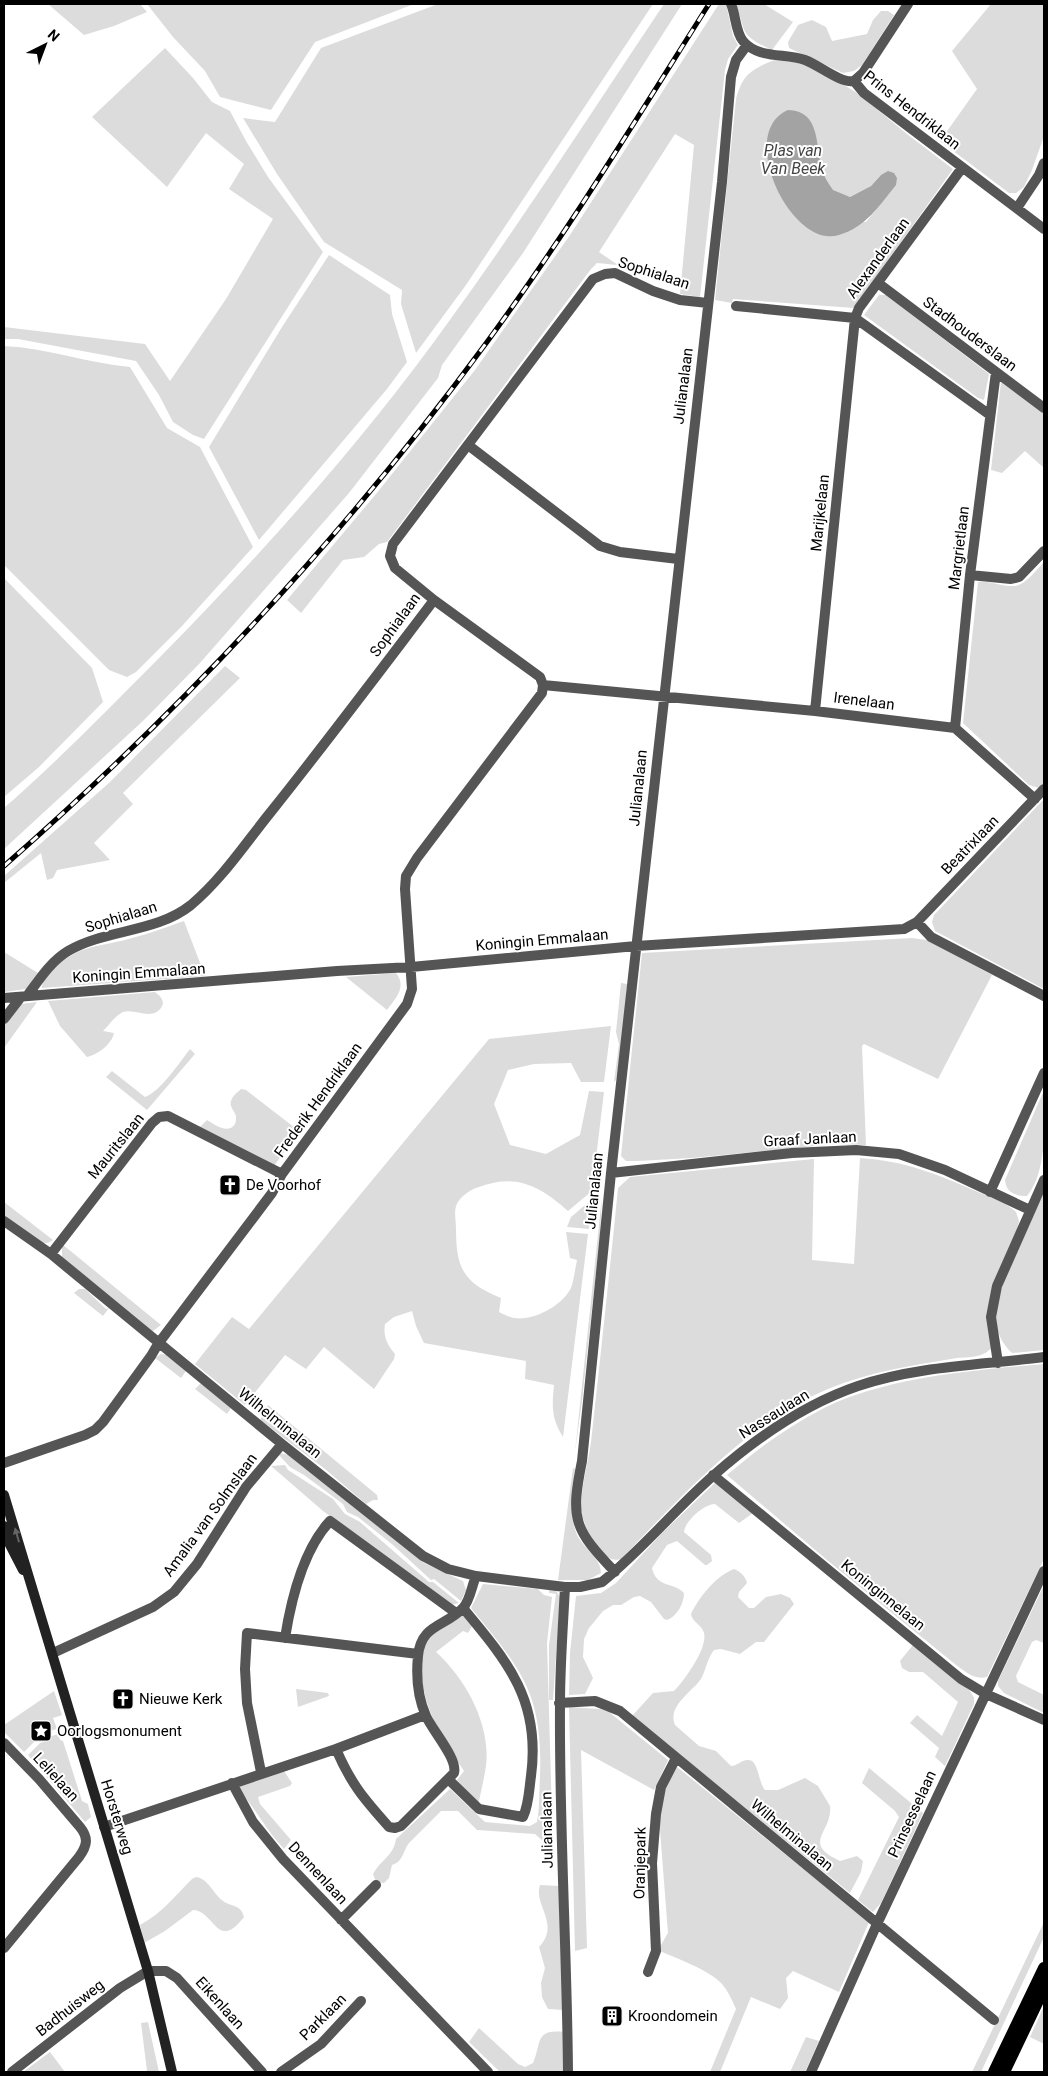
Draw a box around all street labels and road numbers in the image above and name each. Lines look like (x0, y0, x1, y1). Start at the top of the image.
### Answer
street label: Prins Hendriklaan (860, 67, 964, 153)
street label: Alexanderlaan (843, 214, 913, 302)
street label: Sophialaan (616, 253, 692, 293)
street label: Stadhouderslaan (919, 293, 1021, 375)
street label: Julianalaan (669, 347, 697, 425)
street label: Marijkelaan (807, 474, 833, 552)
street label: Margrietlaan (945, 505, 973, 591)
street label: Sophialaan (366, 590, 424, 660)
street label: Irenelaan (832, 688, 896, 714)
street label: Julianalaan (625, 749, 651, 827)
street label: Beatrixlaan (938, 812, 1002, 878)
street label: Sophialaan (83, 898, 159, 936)
street label: Koningin Emmalaan (475, 925, 609, 955)
street label: Koningin Emmalaan (72, 959, 206, 987)
street label: Frederik Hendriklaan (270, 1039, 366, 1161)
street label: Mauritslaan (84, 1110, 148, 1182)
street label: Graaf Janlaan (763, 1128, 857, 1150)
street label: Julianalaan (581, 1152, 607, 1230)
street label: Wilhelminalaan (235, 1384, 325, 1462)
street label: Nassaulaan (736, 1385, 812, 1443)
street label: Amalia van Solmslaan (159, 1450, 261, 1580)
street label: Koninginnelaan (837, 1556, 929, 1634)
street label: Lelielaan (29, 1749, 83, 1805)
street label: Prinsesselaan (884, 1768, 940, 1860)
street label: Horsterweg (97, 1777, 137, 1857)
street label: Julianalaan (537, 1791, 557, 1869)
street label: Wilhelminalaan (747, 1795, 837, 1875)
street label: Oranjepark (630, 1826, 650, 1899)
street label: Dennenlaan (285, 1838, 351, 1908)
street label: Eikenlaan (192, 1973, 248, 2033)
street label: Badhuisweg (32, 1976, 108, 2040)
street label: Parklaan (296, 1990, 350, 2044)

